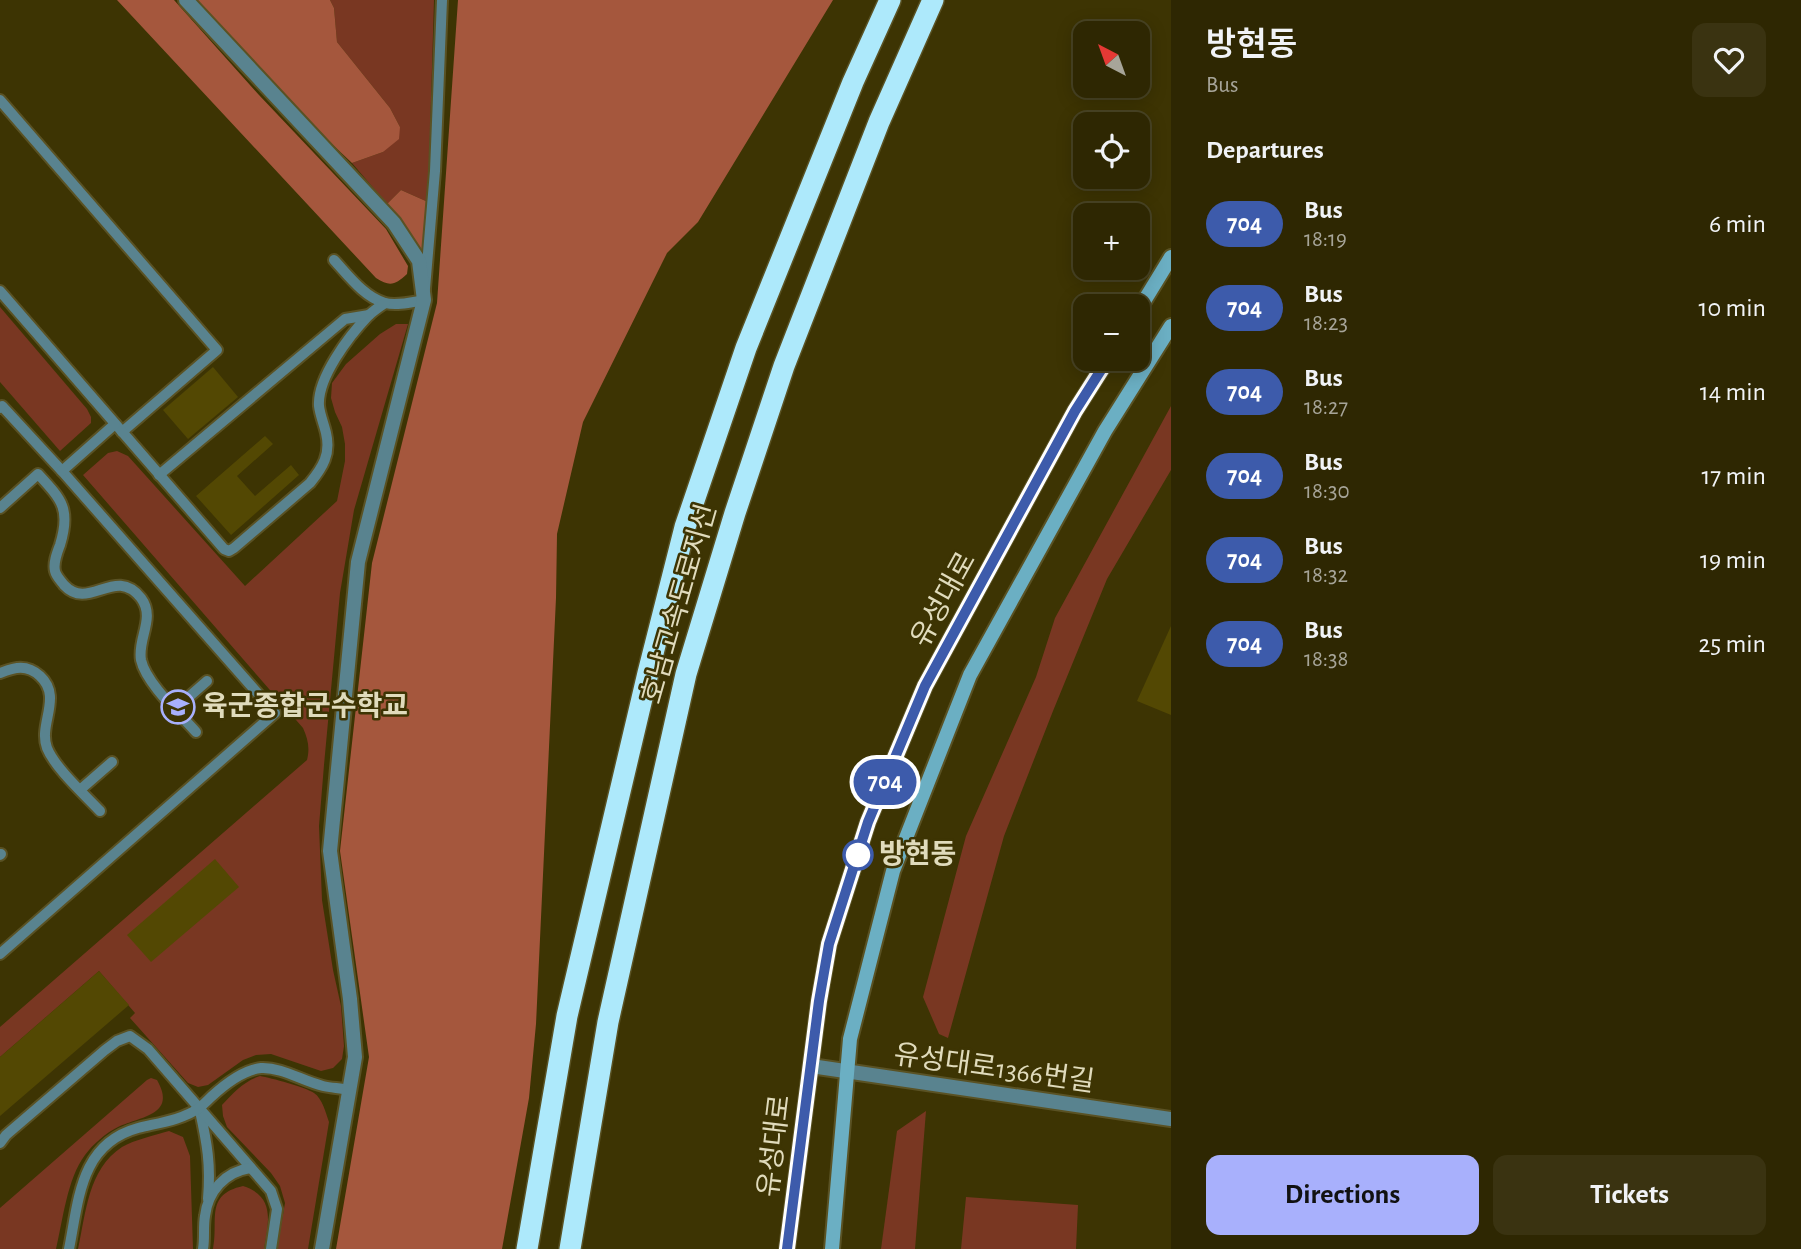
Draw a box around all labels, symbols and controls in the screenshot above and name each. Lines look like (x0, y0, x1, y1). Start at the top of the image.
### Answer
north arrow (1073, 21, 1150, 98)
map controls (1073, 21, 1150, 371)
button: heart (1692, 23, 1766, 97)
text: 방현동 (1206, 29, 1297, 62)
text: Bus (1206, 74, 1239, 97)
button: locate (1073, 112, 1150, 189)
text: Departures (1206, 137, 1324, 163)
text: Bus (1304, 197, 1343, 223)
button: + (1073, 203, 1150, 280)
text: 6 min (1709, 211, 1766, 237)
text: 704 (1227, 212, 1262, 236)
text: 18:19 (1304, 228, 1347, 251)
text: Bus (1304, 281, 1343, 307)
button: − (1073, 294, 1150, 371)
text: 10 min (1699, 295, 1766, 321)
text: 704 (1227, 296, 1262, 320)
text: 18:23 (1304, 312, 1348, 335)
text: Bus (1304, 365, 1343, 391)
text: 14 min (1700, 379, 1766, 405)
text: 704 (1227, 380, 1262, 404)
text: 18:27 (1304, 396, 1348, 419)
text: Bus (1304, 449, 1343, 475)
text: 17 min (1701, 463, 1766, 489)
text: 704 (1227, 464, 1262, 488)
text: 18:30 (1304, 480, 1350, 503)
street label: 호남고속도로지선 (636, 501, 722, 707)
text: Bus (1304, 533, 1343, 559)
street label: 유성대로 (905, 547, 981, 652)
text: 19 min (1700, 547, 1766, 573)
text: 704 (1227, 548, 1262, 572)
text: 18:32 (1304, 564, 1348, 587)
text: Bus (1304, 617, 1343, 643)
text: 25 min (1699, 631, 1766, 657)
text: 704 (1227, 632, 1262, 656)
text: 18:38 (1304, 648, 1348, 671)
school or university icon: 육군종합군수학교 (159, 688, 197, 726)
place label: 육군종합군수학교 (202, 691, 408, 721)
line badge: 704 (845, 759, 925, 805)
text: 704 (868, 770, 902, 794)
place label: 방현동 (879, 839, 956, 869)
marker: 방현동 (843, 840, 873, 870)
street label: 유성대로1366번길 (892, 1039, 1096, 1097)
street label: 유성대로 (753, 1093, 795, 1199)
button: Directions (1206, 1155, 1479, 1235)
button: Tickets (1493, 1155, 1766, 1235)

